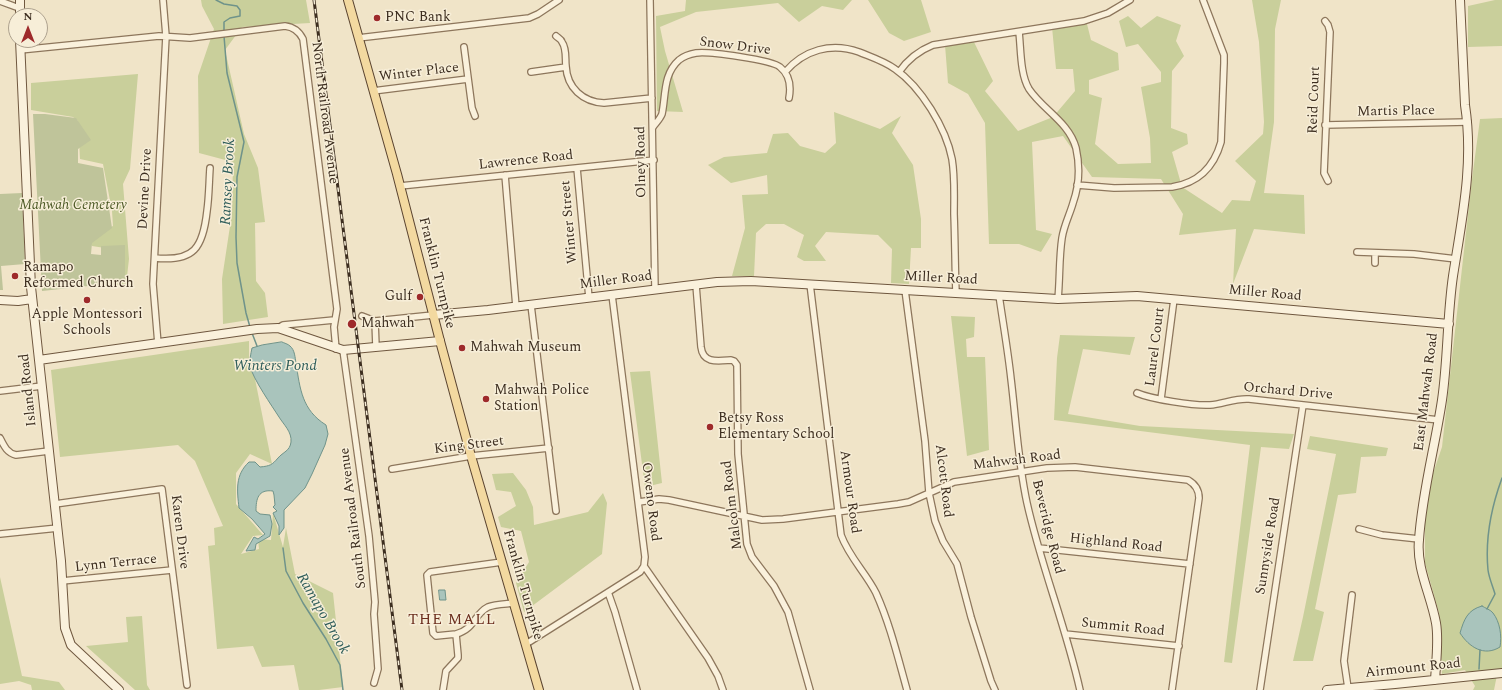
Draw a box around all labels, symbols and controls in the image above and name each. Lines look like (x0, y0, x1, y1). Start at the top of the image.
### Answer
north arrow (8, 8, 48, 48)
text: N (24, 8, 32, 25)
place label: PNC Bank (385, 10, 451, 26)
marker: PNC Bank (372, 13, 382, 23)
street label: Snow Drive (699, 34, 771, 60)
street label: North Railroad Avenue (307, 41, 341, 185)
street label: Winter Place (378, 60, 460, 86)
street label: Reid Court (1305, 66, 1325, 134)
street label: Martis Place (1357, 103, 1435, 121)
street label: Olney Road (633, 126, 651, 198)
water label: Ramsey Brook (218, 138, 240, 226)
street label: Devine Drive (135, 148, 157, 230)
street label: Lawrence Road (478, 148, 574, 174)
street label: Winter Street (558, 180, 582, 264)
park label: Mahwah Cemetery (19, 198, 127, 214)
street label: Franklin Turnpike (414, 216, 458, 330)
place label: Ramapo Reformed Church (23, 260, 134, 292)
street label: Miller Road (579, 268, 653, 294)
street label: Miller Road (904, 269, 978, 289)
marker: Ramapo Reformed Church (10, 271, 20, 281)
street label: Miller Road (1228, 282, 1302, 306)
place label: Gulf (384, 289, 412, 305)
marker: Gulf (415, 292, 425, 302)
marker: Apple Montessori Schools (82, 295, 92, 305)
street label: Laurel Court (1143, 306, 1169, 388)
place label: Apple Montessori Schools (31, 307, 143, 340)
place label: Mahwah (361, 316, 415, 332)
marker: Mahwah (346, 318, 358, 330)
street label: East Mahwah Road (1411, 332, 1443, 452)
place label: Mahwah Museum (470, 340, 581, 356)
marker: Mahwah Museum (457, 343, 467, 353)
street label: Island Road (17, 353, 41, 427)
water label: Winters Pond (233, 358, 317, 376)
street label: Orchard Drive (1243, 380, 1333, 404)
place label: Mahwah Police Station (494, 383, 589, 416)
marker: Mahwah Police Station (481, 394, 491, 404)
place label: Betsy Ross Elementary School (718, 411, 834, 444)
marker: Betsy Ross Elementary School (705, 422, 715, 432)
street label: King Street (433, 433, 505, 459)
street label: Alcott Road (930, 443, 956, 519)
street label: South Railroad Avenue (337, 446, 371, 590)
street label: Mahwah Road (972, 447, 1062, 475)
street label: Armour Road (835, 449, 863, 535)
street label: Malcolm Road (719, 459, 747, 551)
street label: Oweno Road (637, 461, 663, 543)
street label: Beveridge Road (1027, 478, 1067, 576)
street label: Karen Drive (166, 494, 192, 570)
street label: Sunnyside Road (1253, 496, 1285, 596)
street label: Franklin Turnpike (498, 528, 546, 642)
street label: Highland Road (1069, 531, 1163, 557)
street label: Lynn Terrace (74, 551, 158, 577)
water label: Ramapo Brook (292, 570, 352, 658)
district label: THE MALL (408, 612, 496, 630)
street label: Summit Road (1081, 615, 1165, 641)
street label: Airmount Road (1364, 656, 1462, 682)

